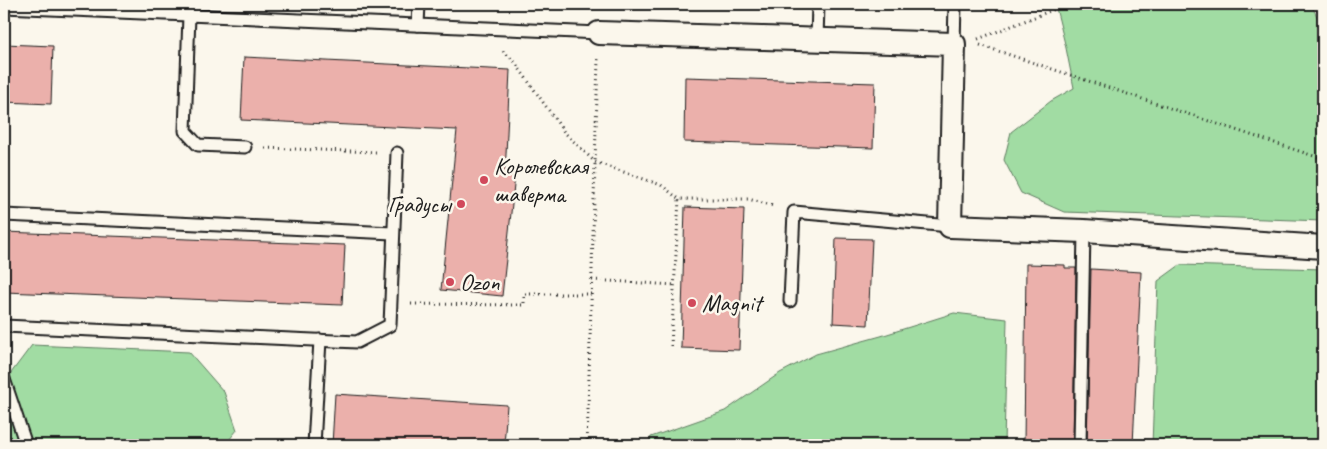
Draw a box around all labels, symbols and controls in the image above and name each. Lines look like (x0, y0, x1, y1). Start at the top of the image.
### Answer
place label: Королевская шаверма (494, 151, 589, 209)
marker: Королевская шаверма (478, 174, 490, 186)
place label: Градусы (388, 189, 453, 219)
marker: Градусы (455, 198, 467, 210)
place label: Ozon (460, 267, 500, 297)
marker: Ozon (444, 276, 456, 288)
place label: Magnit (702, 288, 765, 318)
marker: Magnit (686, 297, 698, 309)

